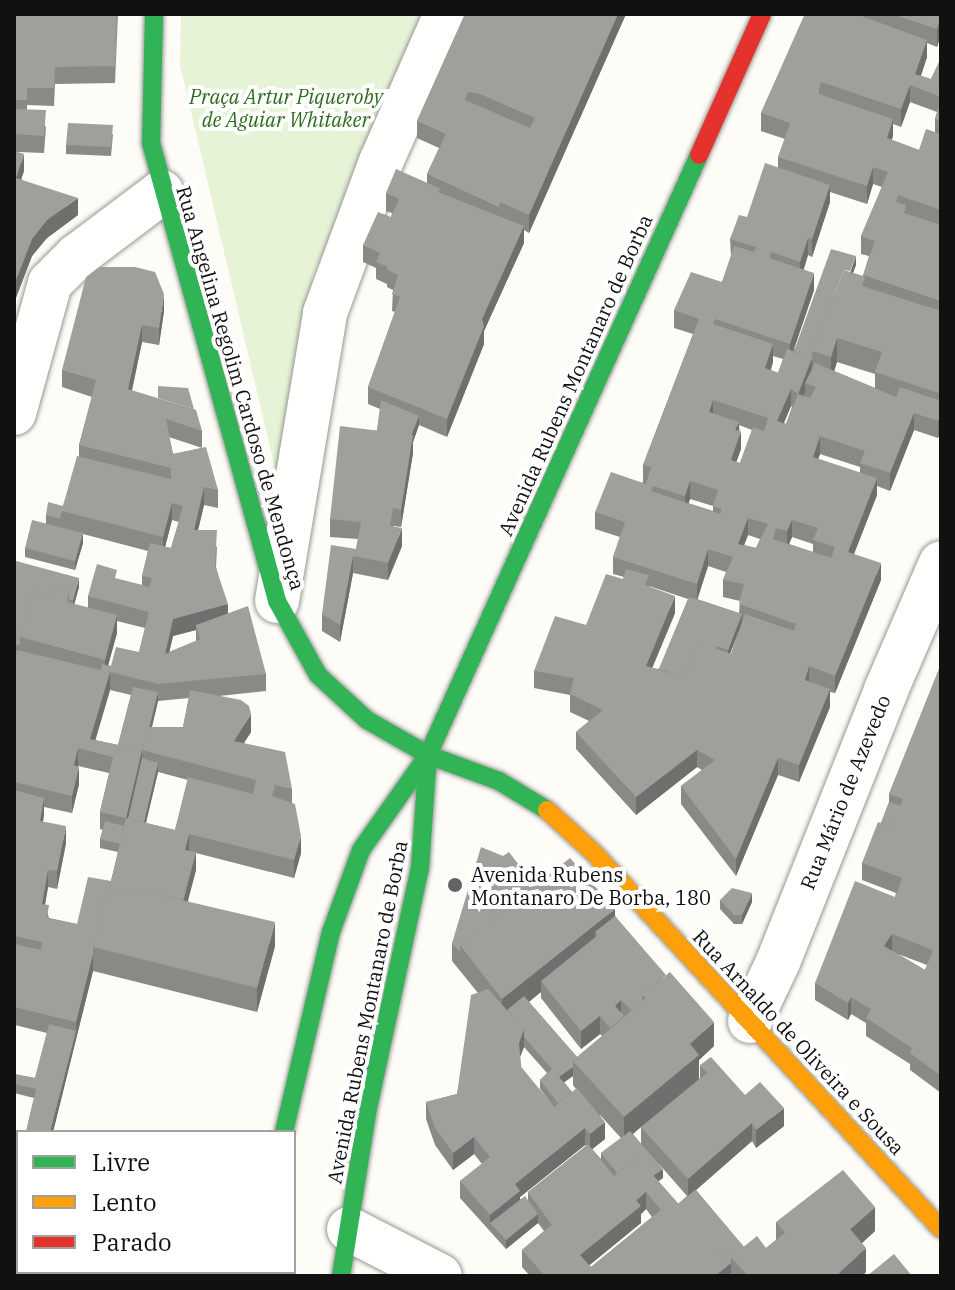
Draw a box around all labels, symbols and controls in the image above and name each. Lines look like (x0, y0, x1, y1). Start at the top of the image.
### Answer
park label: Praça Artur Piqueroby de Aguiar Whitaker (189, 84, 383, 131)
street label: Rua Angelina Regolim Cardoso de Mendonça (172, 183, 310, 593)
street label: Avenida Rubens Montanaro de Borba (493, 211, 657, 539)
street label: Rua Mário de Azevedo (795, 691, 895, 893)
street label: Avenida Rubens Montanaro de Borba (322, 838, 412, 1186)
place label: Avenida Rubens Montanaro De Borba, 180 (471, 862, 711, 909)
marker: Avenida Rubens Montanaro De Borba, 180 (446, 876, 464, 894)
street label: Rua Arnaldo de Oliveira e Sousa (688, 924, 910, 1160)
legend (16, 1130, 296, 1274)
text: Livre (92, 1146, 150, 1178)
text: Lento (92, 1186, 156, 1218)
text: Parado (92, 1226, 172, 1258)

